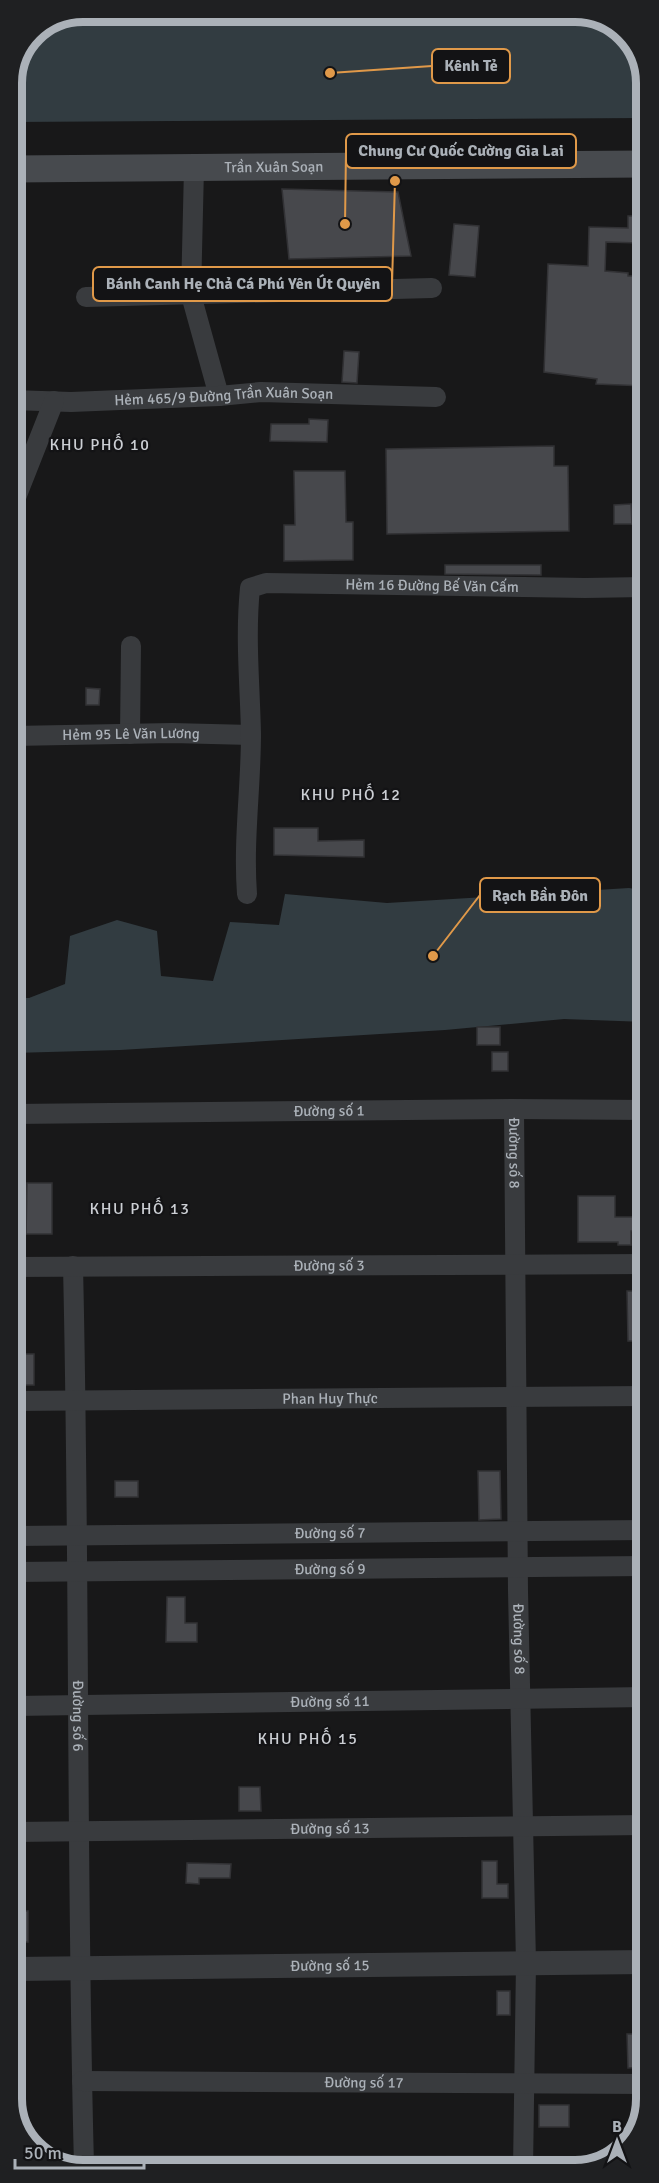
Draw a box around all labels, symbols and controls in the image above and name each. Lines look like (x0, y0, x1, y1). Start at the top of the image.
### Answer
callout: Kênh Tẻ (432, 49, 510, 83)
text: Kênh Tẻ (444, 56, 498, 76)
callout: Chung Cư Quốc Cường Gia Lai (346, 134, 576, 168)
text: Chung Cư Quốc Cường Gia Lai (358, 141, 564, 161)
street label: Trần Xuân Soạn (224, 158, 324, 176)
callout: Bánh Canh Hẹ Chả Cá Phú Yên Út Quyên (93, 267, 392, 301)
text: Bánh Canh Hẹ Chả Cá Phú Yên Út Quyên (106, 274, 381, 294)
street label: Hẻm 465/9 Đường Trần Xuân Soạn (114, 383, 334, 409)
district label: KHU PHỐ 10 (50, 433, 150, 455)
street label: Hẻm 16 Đường Bế Văn Cấm (345, 575, 519, 596)
street label: Hẻm 95 Lê Văn Lương (62, 724, 200, 744)
district label: KHU PHỐ 12 (301, 783, 401, 805)
callout: Rạch Bần Đôn (480, 878, 600, 912)
text: Rạch Bần Đôn (492, 886, 588, 906)
street label: Đường số 1 (293, 1101, 365, 1120)
street label: Đường số 8 (505, 1117, 524, 1189)
district label: KHU PHỐ 13 (90, 1197, 190, 1219)
street label: Đường số 3 (293, 1256, 365, 1275)
street label: Phan Huy Thực (282, 1389, 378, 1408)
street label: Đường số 7 (294, 1524, 366, 1542)
street label: Đường số 9 (294, 1560, 366, 1578)
street label: Đường số 8 (509, 1603, 529, 1675)
street label: Đường số 6 (69, 1680, 87, 1752)
street label: Đường số 11 (290, 1692, 370, 1711)
district label: KHU PHỐ 15 (258, 1727, 358, 1749)
street label: Đường số 13 (290, 1819, 370, 1838)
street label: Đường số 15 (290, 1956, 370, 1975)
street label: Đường số 17 (324, 2073, 404, 2092)
north arrow (587, 2111, 647, 2171)
text: B (612, 2117, 622, 2137)
scale bar (15, 2132, 144, 2170)
text: 50 m (24, 2142, 62, 2164)

